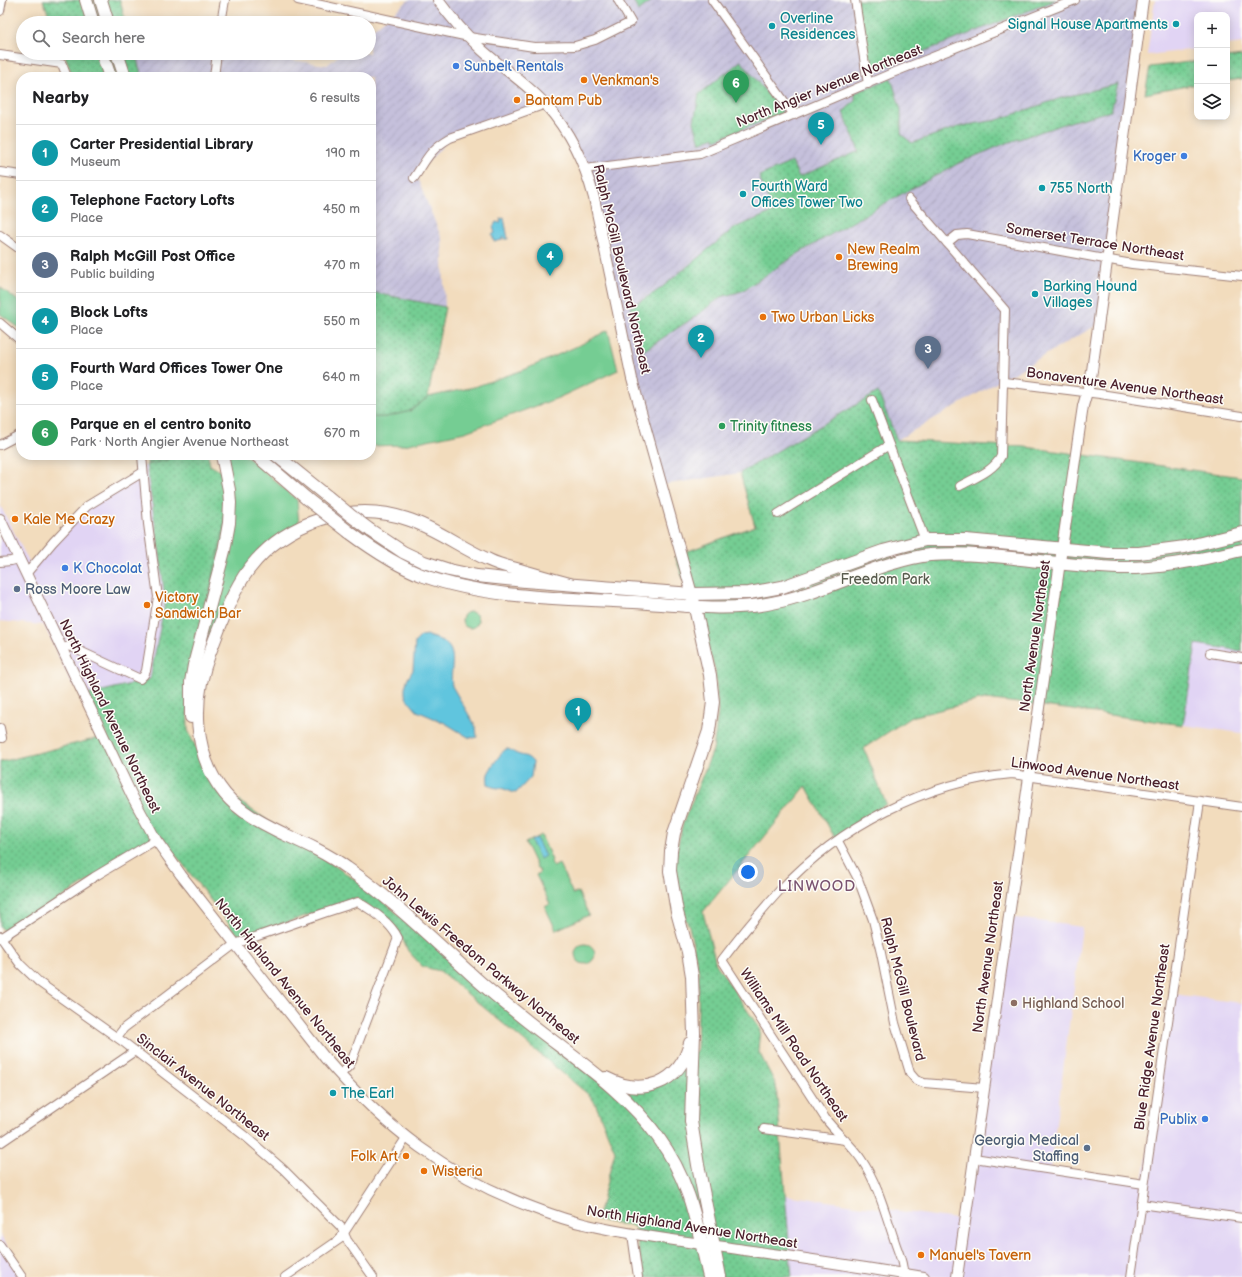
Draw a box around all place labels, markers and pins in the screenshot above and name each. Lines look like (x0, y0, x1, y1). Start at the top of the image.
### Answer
place label: Overline Residences (780, 10, 855, 43)
place label: Signal House Apartments (1008, 16, 1168, 33)
marker: Signal House Apartments (1171, 19, 1181, 29)
marker: Overline Residences (767, 21, 777, 31)
place label: Sunbelt Rentals (464, 58, 564, 75)
marker: Sunbelt Rentals (451, 61, 461, 71)
pin: 6 (723, 70, 749, 103)
place label: Venkman's (592, 72, 659, 89)
marker: Venkman's (579, 75, 589, 85)
place label: Bantam Pub (525, 92, 602, 109)
marker: Bantam Pub (512, 95, 522, 105)
pin: 5 (808, 112, 834, 145)
place label: Kroger (1133, 148, 1177, 165)
marker: Kroger (1179, 151, 1189, 161)
place label: Fourth Ward Offices Tower Two (751, 178, 863, 211)
place label: 755 North (1050, 180, 1113, 197)
marker: 755 North (1037, 183, 1047, 193)
marker: Fourth Ward Offices Tower Two (738, 189, 748, 199)
place label: New Realm Brewing (847, 241, 920, 274)
pin: 4 (537, 243, 563, 276)
marker: New Realm Brewing (834, 252, 844, 262)
place label: Barking Hound Villages (1043, 278, 1137, 311)
marker: Barking Hound Villages (1030, 289, 1040, 299)
place label: Two Urban Licks (771, 309, 875, 326)
marker: Two Urban Licks (758, 312, 768, 322)
pin: 2 (688, 325, 714, 358)
pin: 3 (915, 336, 941, 369)
place label: Trinity fitness (730, 418, 812, 435)
marker: Trinity fitness (717, 421, 727, 431)
place label: Kale Me Crazy (23, 511, 115, 528)
marker: Kale Me Crazy (10, 514, 20, 524)
place label: K Chocolat (73, 560, 143, 577)
marker: K Chocolat (60, 563, 70, 573)
place label: Ross Moore Law (25, 581, 131, 598)
marker: Ross Moore Law (12, 584, 22, 594)
place label: Victory Sandwich Bar (155, 589, 242, 622)
marker: Victory Sandwich Bar (142, 600, 152, 610)
pin: 1 (565, 698, 591, 731)
place label: Highland School (1022, 995, 1124, 1012)
marker: Highland School (1009, 998, 1019, 1008)
place label: The Earl (341, 1085, 394, 1102)
marker: The Earl (328, 1088, 338, 1098)
place label: Publix (1160, 1111, 1197, 1128)
marker: Publix (1200, 1114, 1210, 1124)
place label: Georgia Medical Staffing (974, 1132, 1079, 1165)
marker: Georgia Medical Staffing (1082, 1143, 1092, 1153)
place label: Folk Art (350, 1148, 399, 1165)
marker: Folk Art (401, 1151, 411, 1161)
place label: Wisteria (432, 1163, 483, 1180)
marker: Wisteria (419, 1166, 429, 1176)
place label: Manuel's Tavern (929, 1247, 1031, 1264)
marker: Manuel's Tavern (916, 1250, 926, 1260)

